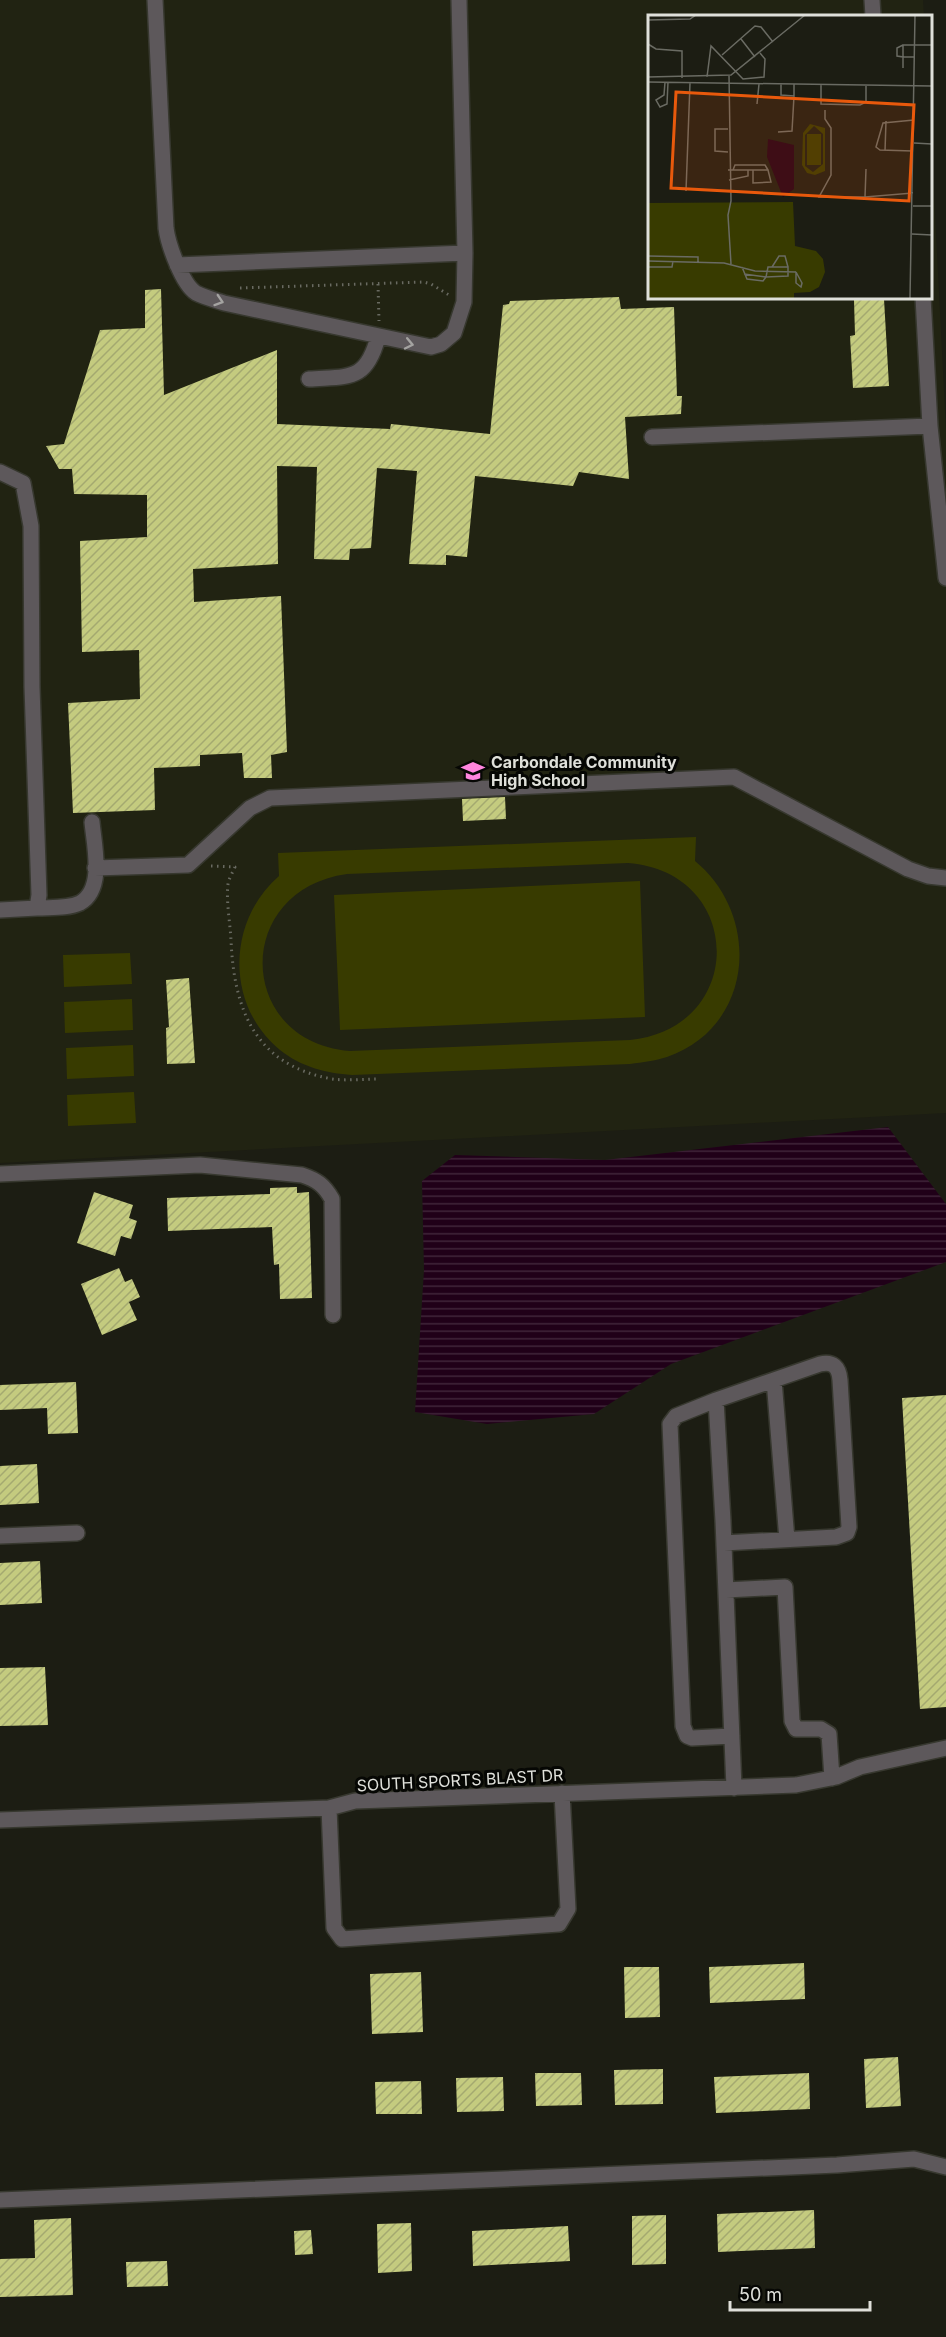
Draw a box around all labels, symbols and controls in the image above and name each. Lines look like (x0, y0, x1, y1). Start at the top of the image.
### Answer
inset map (648, 15, 931, 298)
one-way arrow (213, 294, 224, 306)
one-way arrow (404, 336, 414, 349)
place label: Carbondale Community High School (491, 752, 677, 790)
school or university icon: Carbondale Community High School (460, 758, 486, 784)
street label: SOUTH SPORTS BLAST DR (356, 1765, 564, 1795)
scale bar (730, 2274, 870, 2312)
text: 50 m (739, 2284, 782, 2305)

